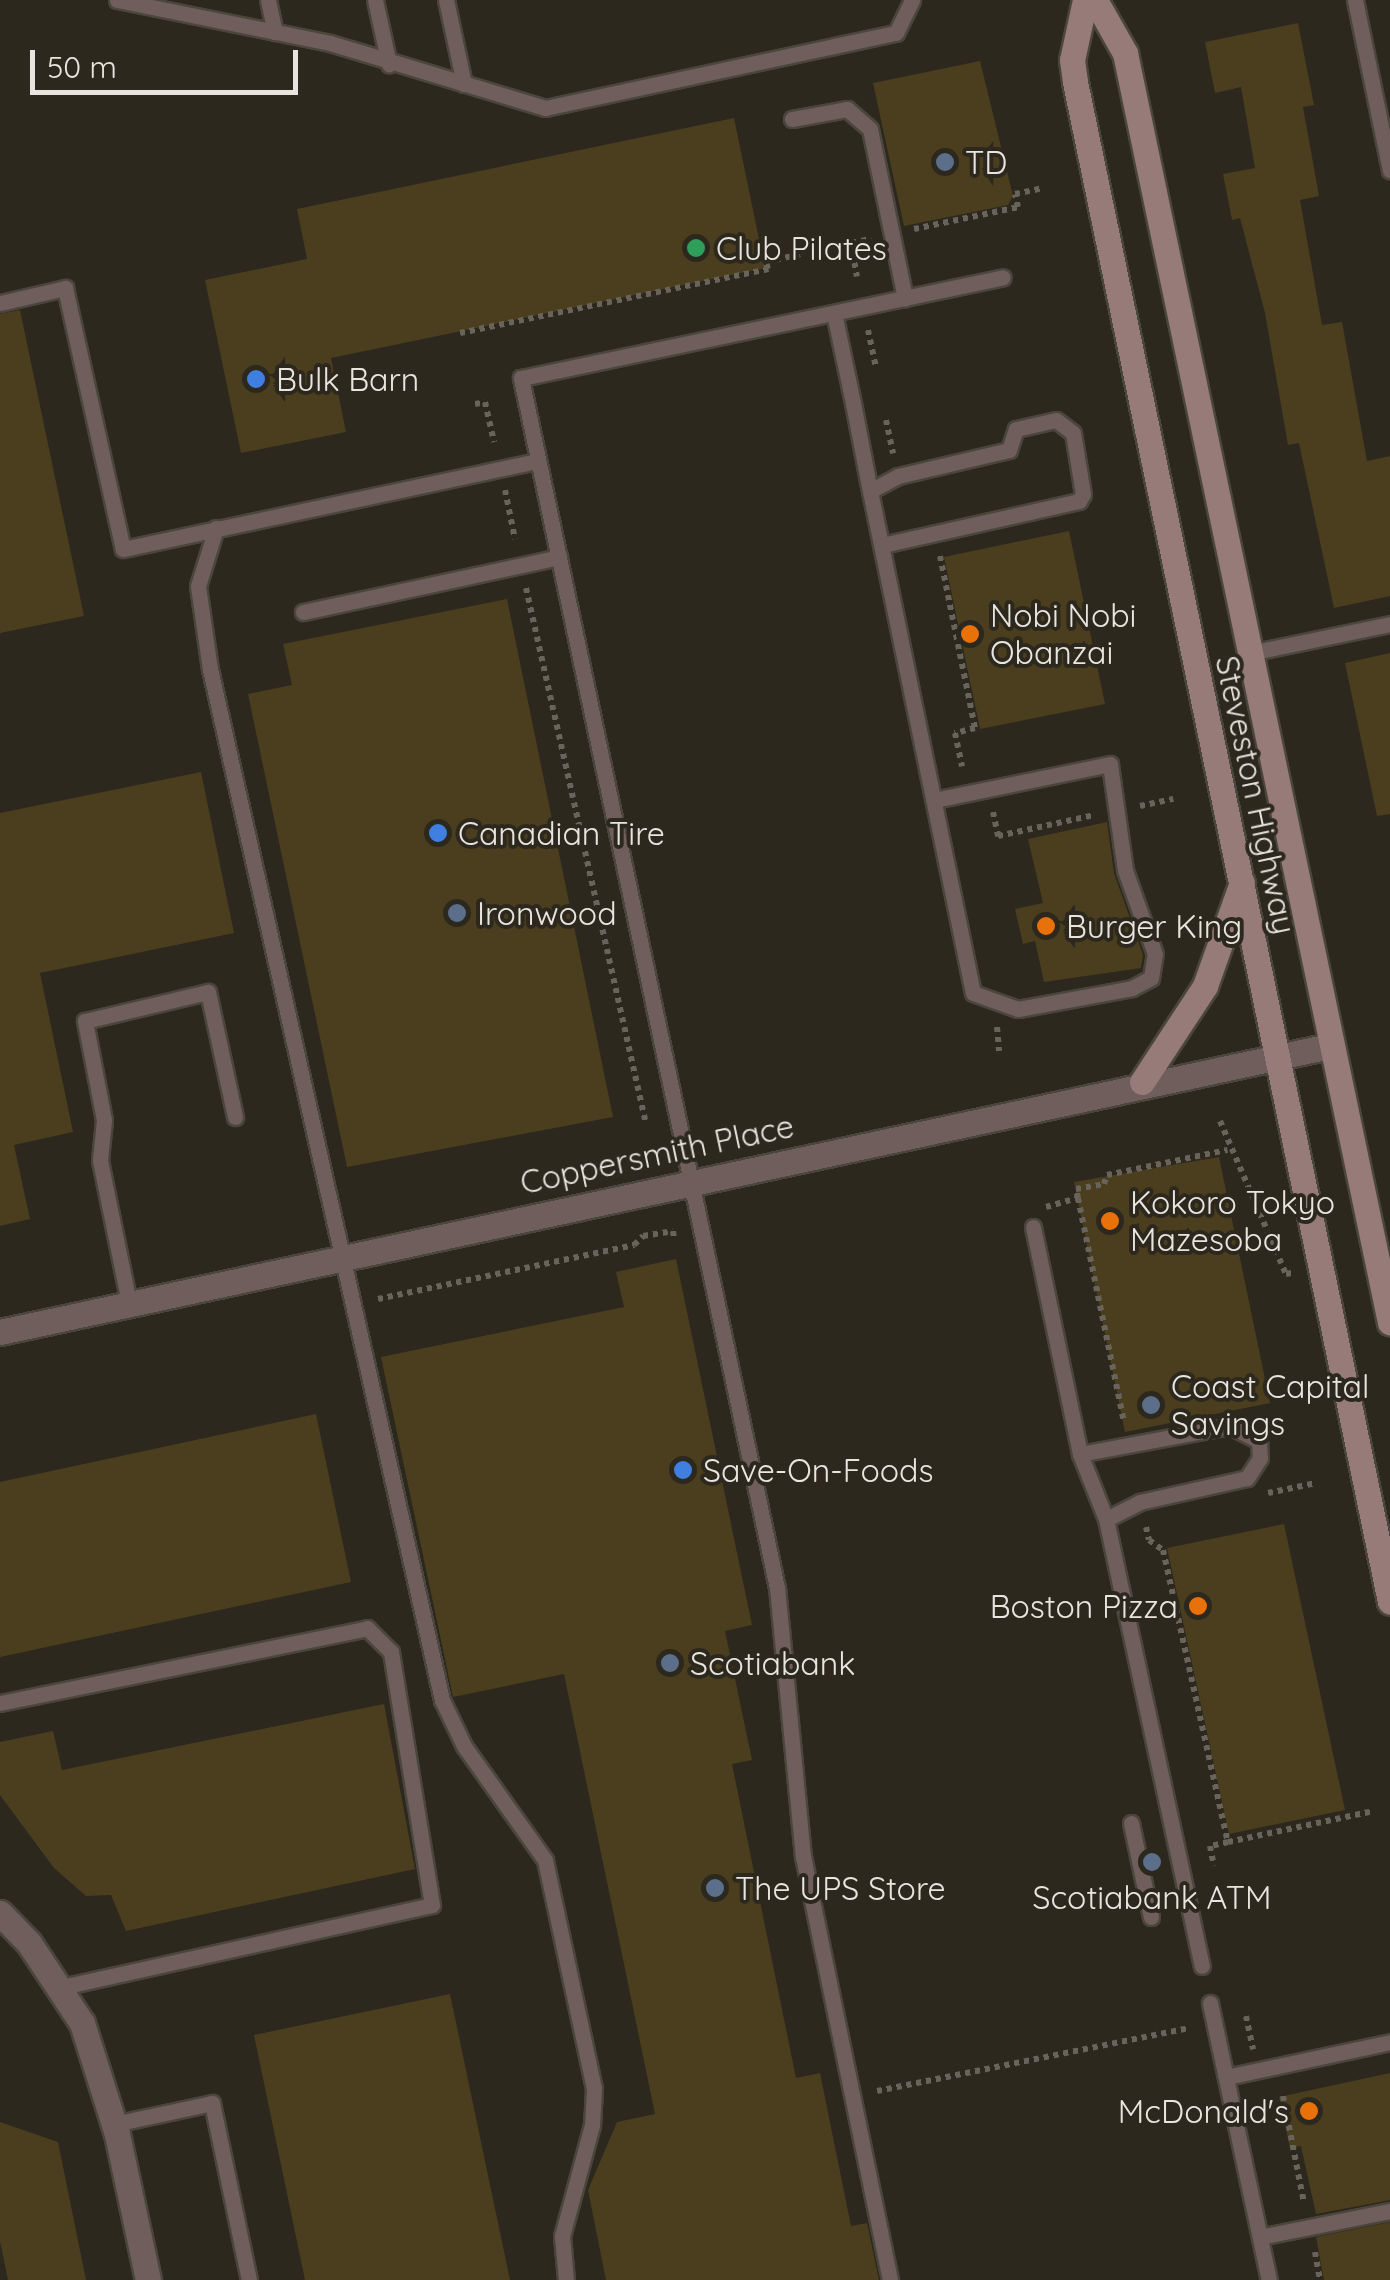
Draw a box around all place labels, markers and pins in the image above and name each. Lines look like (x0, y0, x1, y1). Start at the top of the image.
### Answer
place label: TD (965, 143, 1007, 181)
marker: TD (934, 151, 956, 173)
place label: Club Pilates (716, 229, 887, 267)
marker: Club Pilates (685, 237, 707, 259)
place label: Bulk Barn (276, 360, 419, 398)
marker: Bulk Barn (245, 368, 267, 390)
place label: Nobi Nobi Obanzai (990, 597, 1136, 672)
marker: Nobi Nobi Obanzai (959, 623, 981, 645)
place label: Canadian Tire (458, 814, 665, 852)
marker: Canadian Tire (427, 822, 449, 844)
place label: Ironwood (477, 894, 617, 932)
marker: Ironwood (446, 902, 468, 924)
place label: Burger King (1066, 907, 1242, 945)
marker: Burger King (1035, 915, 1057, 937)
place label: Kokoro Tokyo Mazesoba (1130, 1184, 1335, 1259)
marker: Kokoro Tokyo Mazesoba (1099, 1210, 1121, 1232)
place label: Coast Capital Savings (1171, 1368, 1369, 1443)
marker: Coast Capital Savings (1140, 1394, 1162, 1416)
place label: Save-On-Foods (703, 1451, 933, 1489)
marker: Save-On-Foods (672, 1459, 694, 1481)
place label: Boston Pizza (990, 1587, 1178, 1625)
marker: Boston Pizza (1187, 1595, 1209, 1617)
place label: Scotiabank (690, 1644, 855, 1682)
marker: Scotiabank (659, 1652, 681, 1674)
marker: Scotiabank ATM (1141, 1851, 1163, 1873)
place label: The UPS Store (735, 1869, 946, 1907)
marker: The UPS Store (704, 1877, 726, 1899)
place label: Scotiabank ATM (1032, 1878, 1272, 1916)
place label: McDonald's (1118, 2092, 1289, 2130)
marker: McDonald's (1298, 2100, 1320, 2122)

